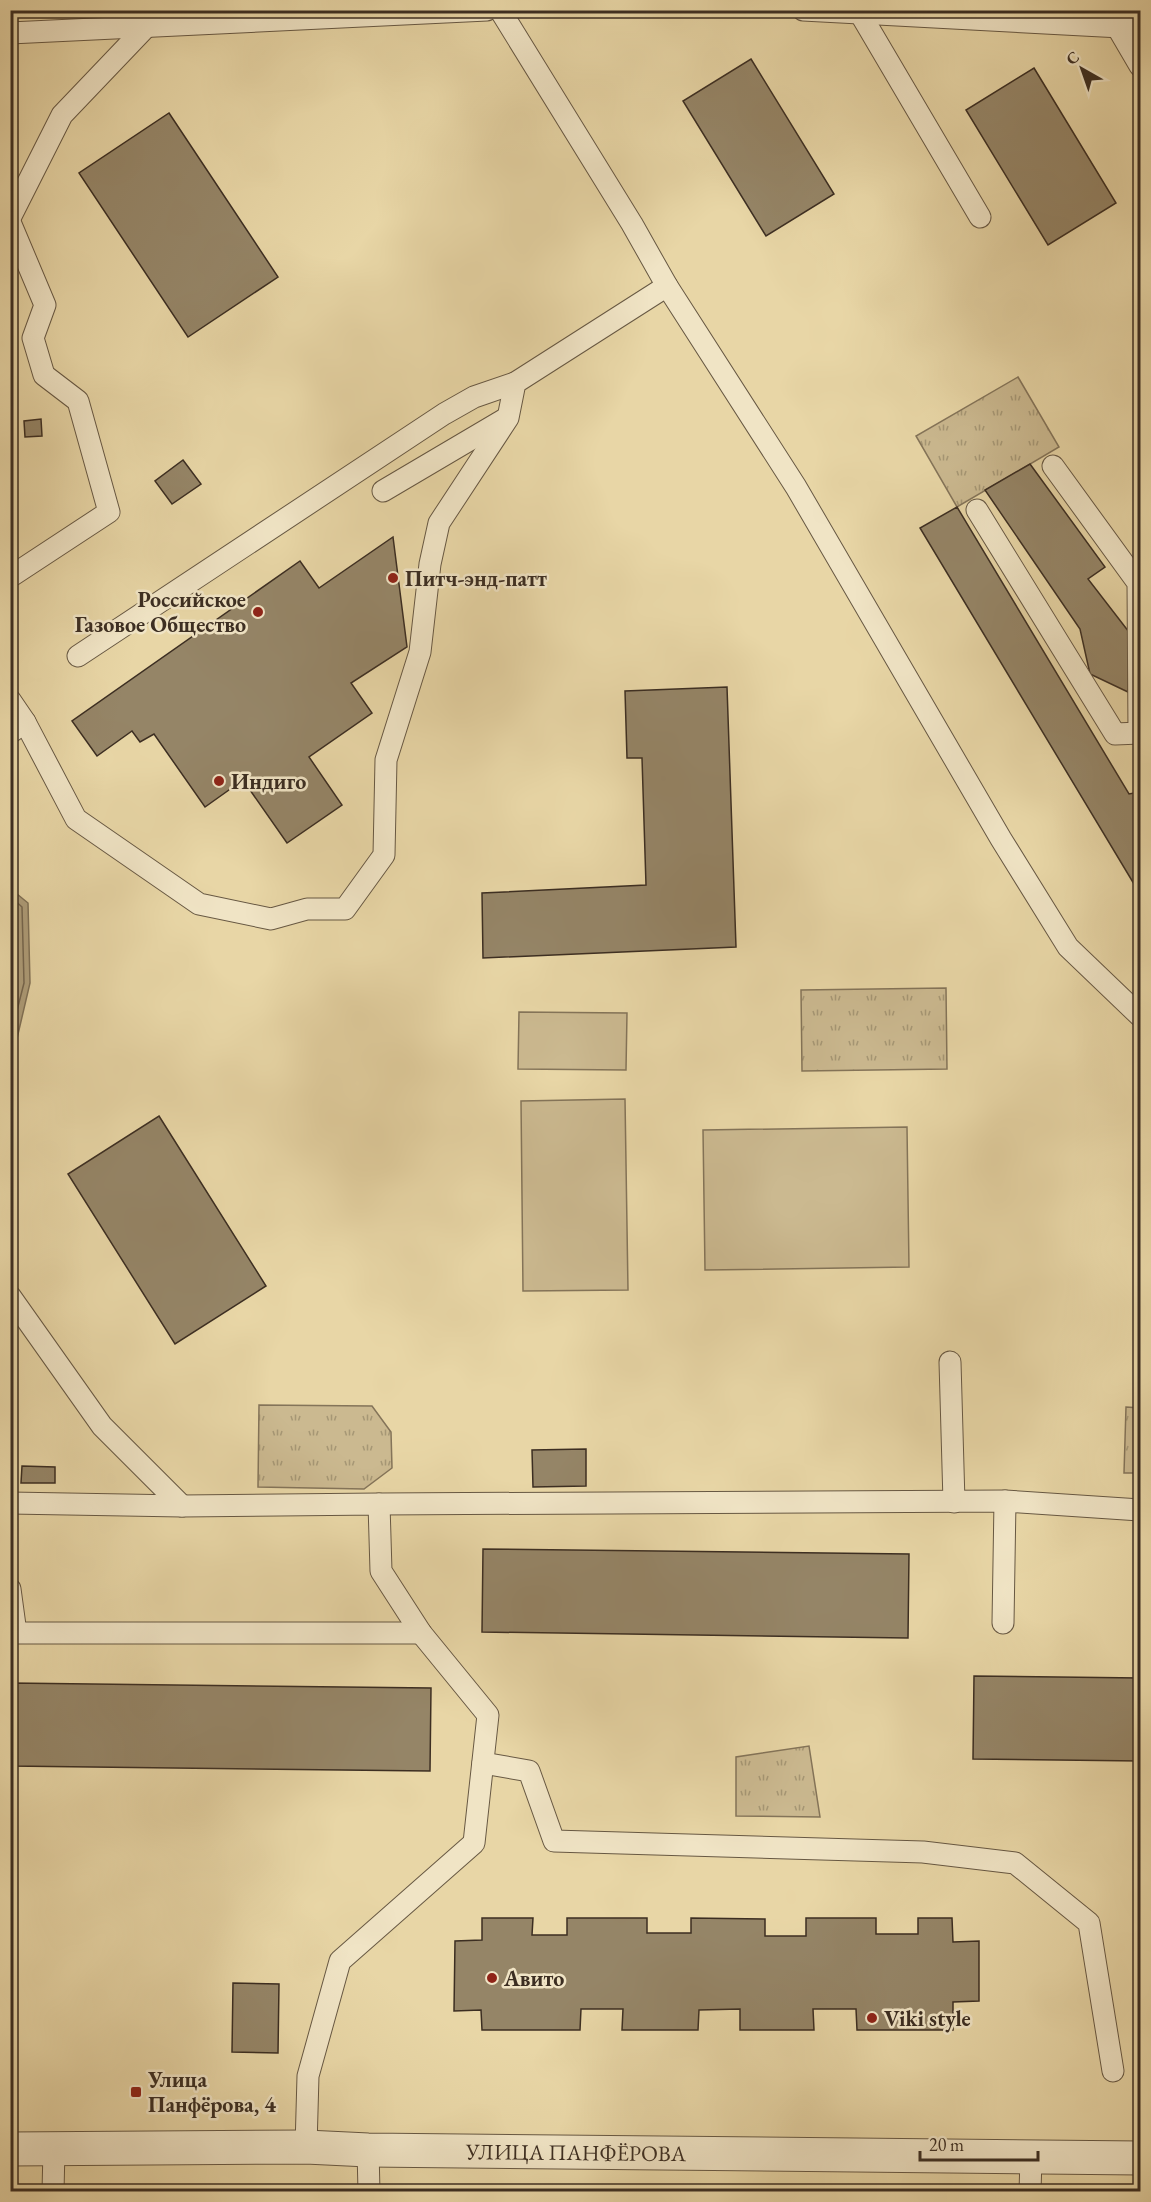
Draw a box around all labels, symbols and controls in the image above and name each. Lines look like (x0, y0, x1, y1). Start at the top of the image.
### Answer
north arrow (1052, 39, 1112, 99)
text: С (1062, 46, 1084, 70)
place label: Питч-энд-патт (405, 564, 547, 593)
marker: Питч-энд-патт (386, 571, 400, 585)
place label: Российское Газовое Общество (75, 585, 246, 639)
marker: Российское Газовое Общество (251, 605, 265, 619)
place label: Индиго (231, 767, 306, 796)
marker: Индиго (212, 774, 226, 788)
place label: Авито (503, 1964, 564, 1993)
marker: Авито (485, 1971, 499, 1985)
place label: Viki style (884, 2004, 971, 2033)
marker: Viki style (865, 2011, 879, 2025)
place label: Улица Панфёрова, 4 (147, 2065, 276, 2119)
marker: Улица Панфёрова, 4 (129, 2085, 143, 2099)
scale bar (920, 2124, 1038, 2162)
text: 20 m (929, 2133, 964, 2156)
street label: УЛИЦА ПАНФЁРОВА (465, 2137, 687, 2168)

